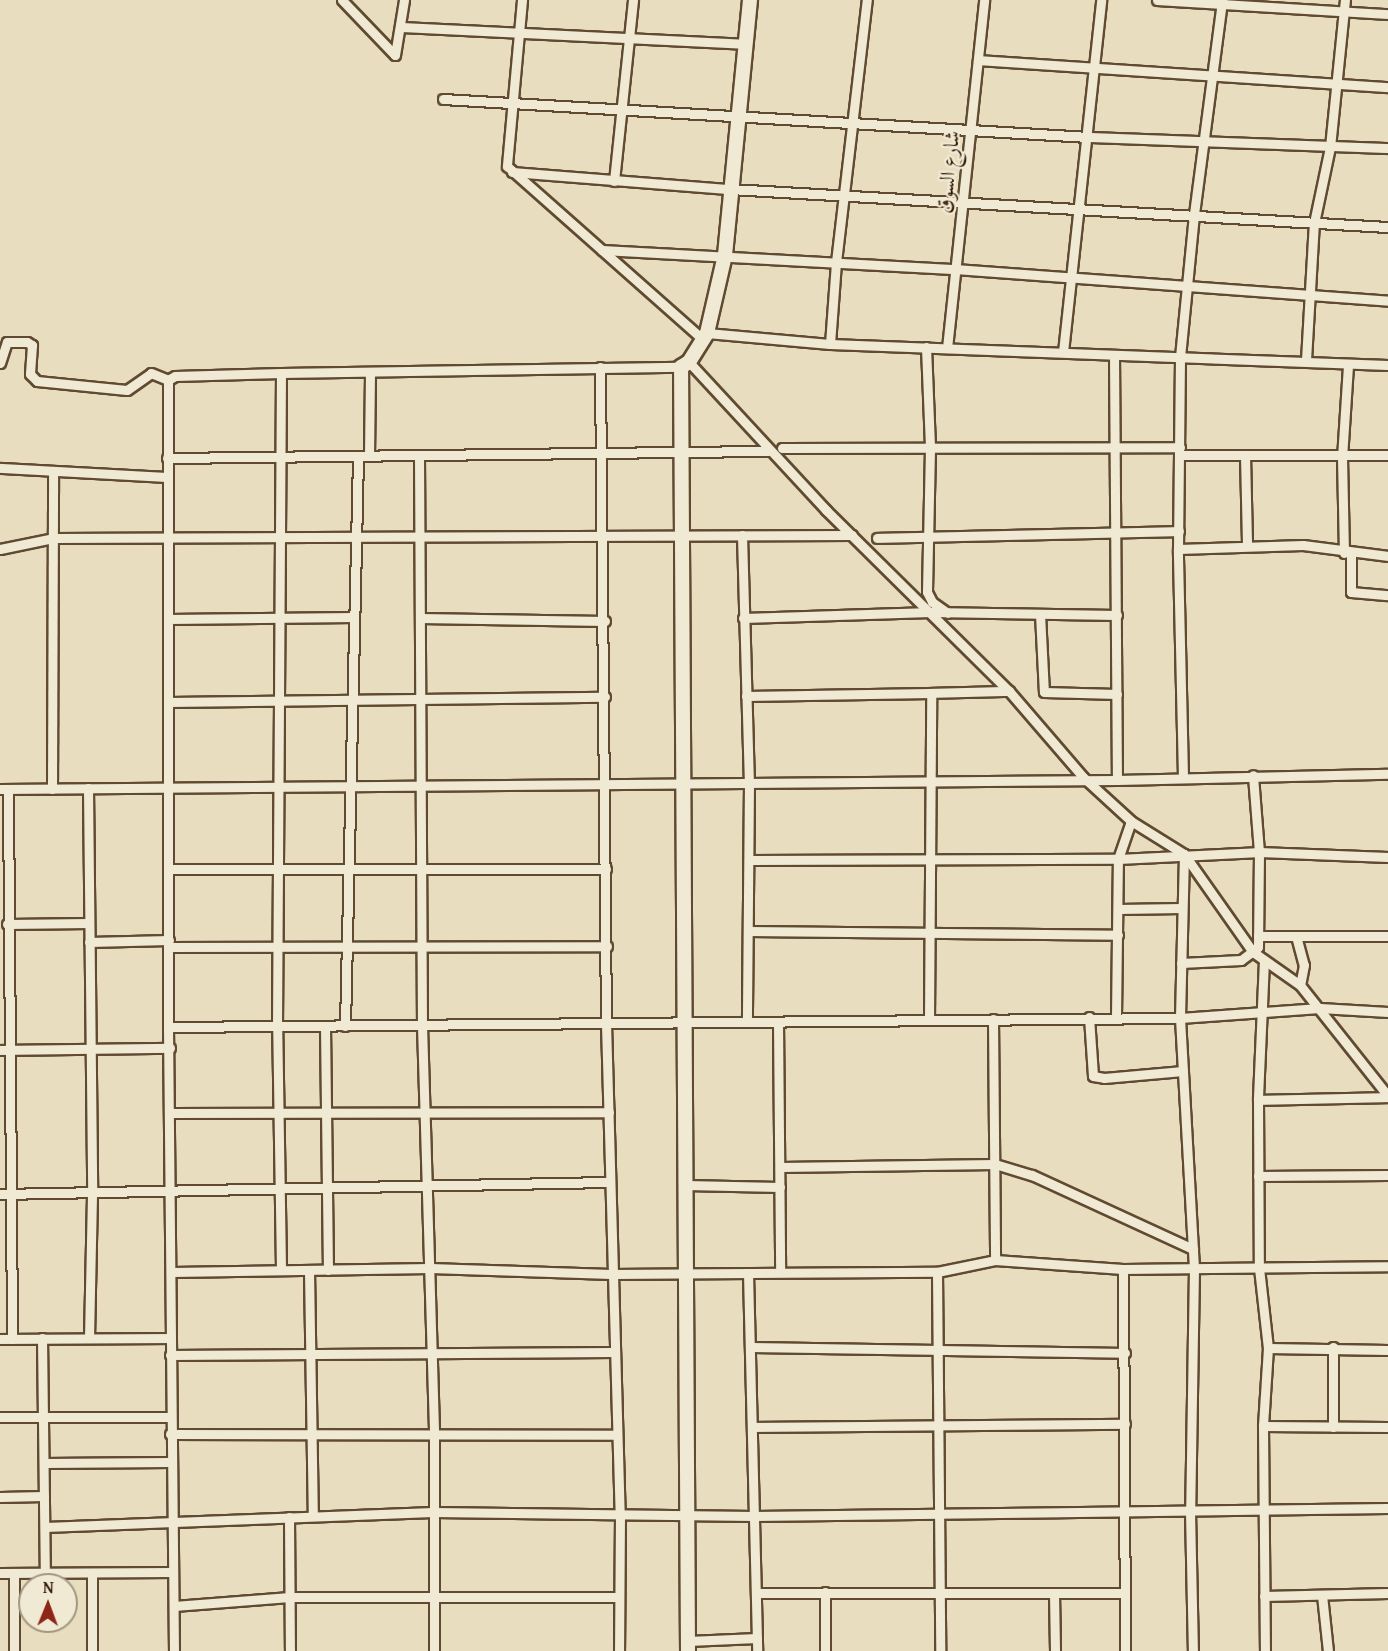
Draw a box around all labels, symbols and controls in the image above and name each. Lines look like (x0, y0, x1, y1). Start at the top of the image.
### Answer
street label: شارع السوق (931, 129, 965, 215)
north arrow (18, 1573, 78, 1633)
text: N (43, 1575, 54, 1599)

